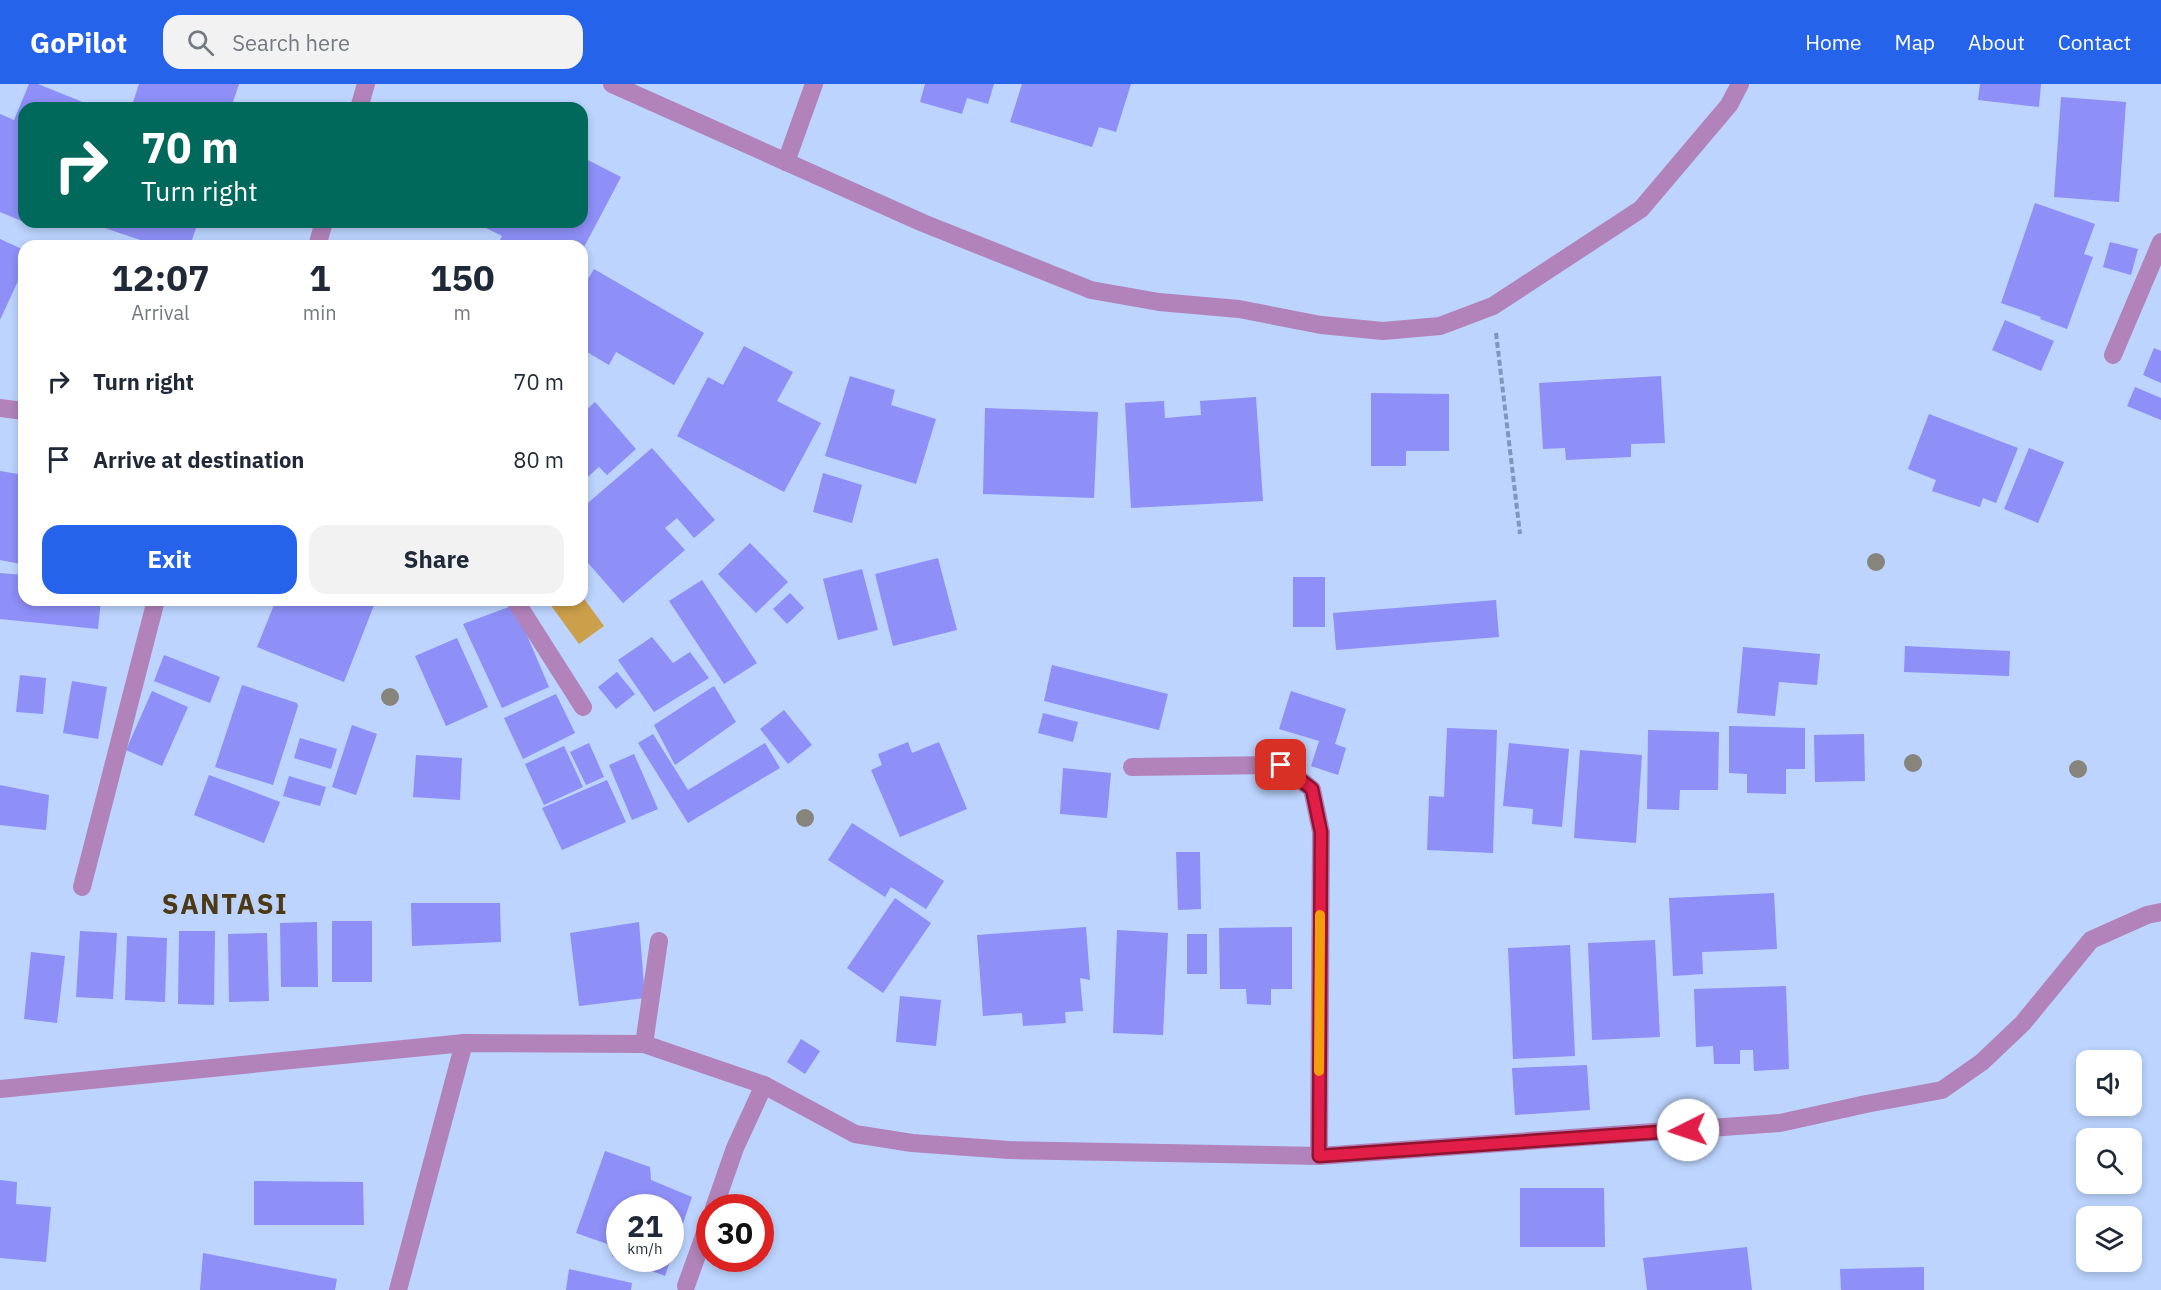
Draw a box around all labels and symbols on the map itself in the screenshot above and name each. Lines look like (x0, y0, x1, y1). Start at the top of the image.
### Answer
pin (1255, 739, 1306, 790)
district label: SANTASI (162, 886, 288, 921)
position arrow (1656, 1098, 1720, 1162)
speed limit sign: 30 (696, 1194, 774, 1272)

